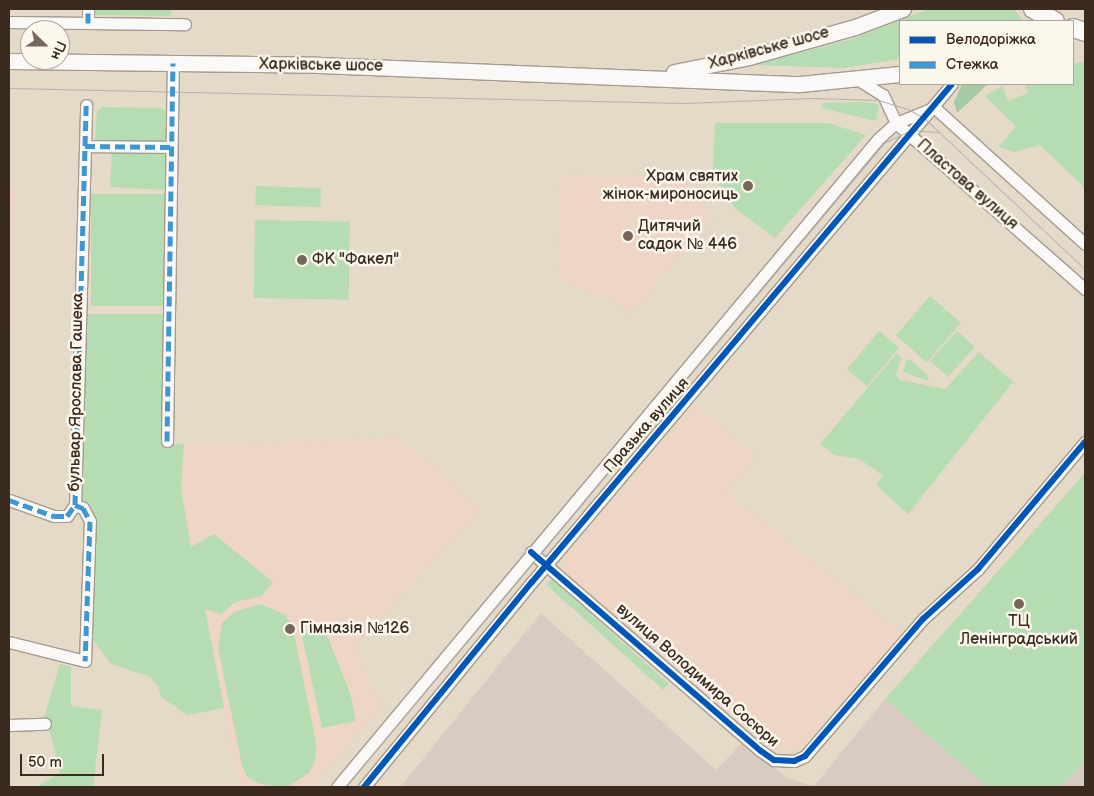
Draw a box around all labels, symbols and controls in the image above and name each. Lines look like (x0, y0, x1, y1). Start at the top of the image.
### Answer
north arrow (20, 20, 70, 70)
legend (899, 20, 1074, 85)
street label: Харківське шосе (707, 24, 831, 74)
text: Велодоріжка (946, 30, 1036, 49)
text: Пн (47, 39, 70, 62)
street label: Харківське шосе (259, 55, 383, 77)
text: Стежка (946, 55, 999, 74)
street label: Пластова вулиця (912, 136, 1022, 234)
place label: Храм святих жінок-мироносиць (603, 167, 738, 205)
marker: Храм святих жінок-мироносиць (742, 180, 754, 192)
place label: Дитячий садок № 446 (638, 217, 737, 255)
marker: Дитячий садок № 446 (622, 230, 634, 242)
place label: ФК "Факел" (312, 250, 399, 270)
marker: ФК "Факел" (296, 254, 308, 266)
street label: бульвар Ярослава Гашека (66, 293, 88, 491)
street label: Празька вулиця (600, 374, 694, 478)
marker: ТЦ Ленінградський (1013, 598, 1025, 610)
street label: вулиця Володимира Сосюри (612, 600, 782, 752)
place label: ТЦ Ленінградський (960, 612, 1078, 650)
place label: Гімназія №126 (300, 619, 409, 639)
marker: Гімназія №126 (284, 623, 296, 635)
scale bar (22, 744, 106, 776)
text: 50 m (28, 753, 62, 772)

